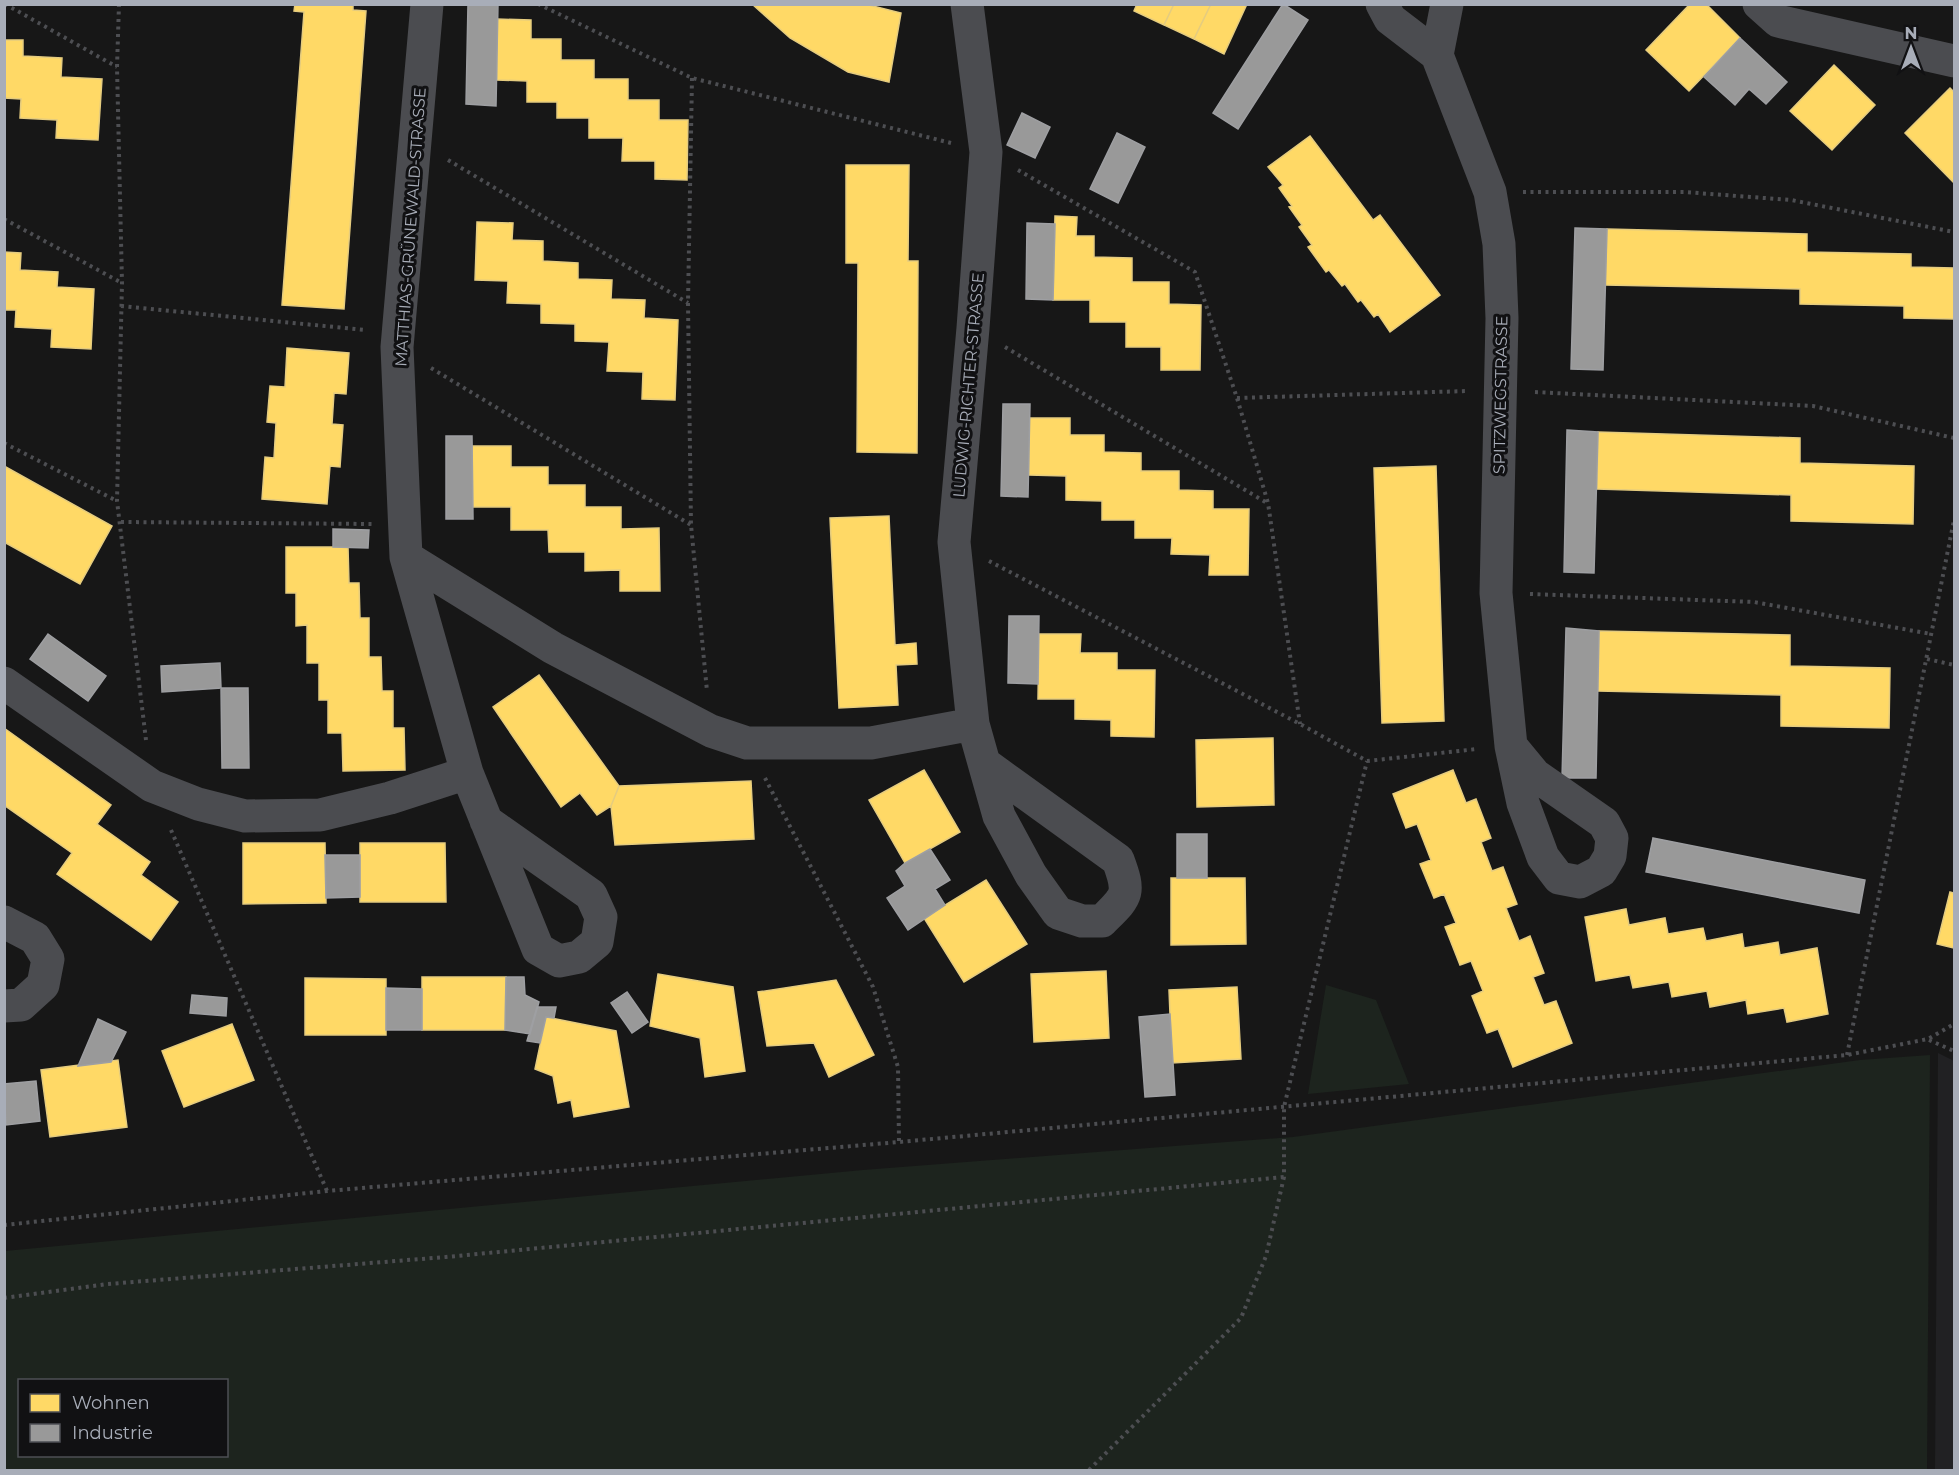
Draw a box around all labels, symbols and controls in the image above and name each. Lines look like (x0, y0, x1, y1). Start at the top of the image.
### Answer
north arrow (1881, 18, 1941, 78)
text: N (1905, 24, 1917, 43)
street label: MATTHIAS-GRÜNEWALD-STRASSE (390, 87, 430, 367)
street label: LUDWIG-RICHTER-STRASSE (949, 272, 988, 498)
street label: SPITZWEGSTRASSE (1490, 316, 1511, 474)
legend (18, 1379, 228, 1457)
text: Wohnen (72, 1392, 150, 1414)
text: Industrie (72, 1422, 153, 1444)

